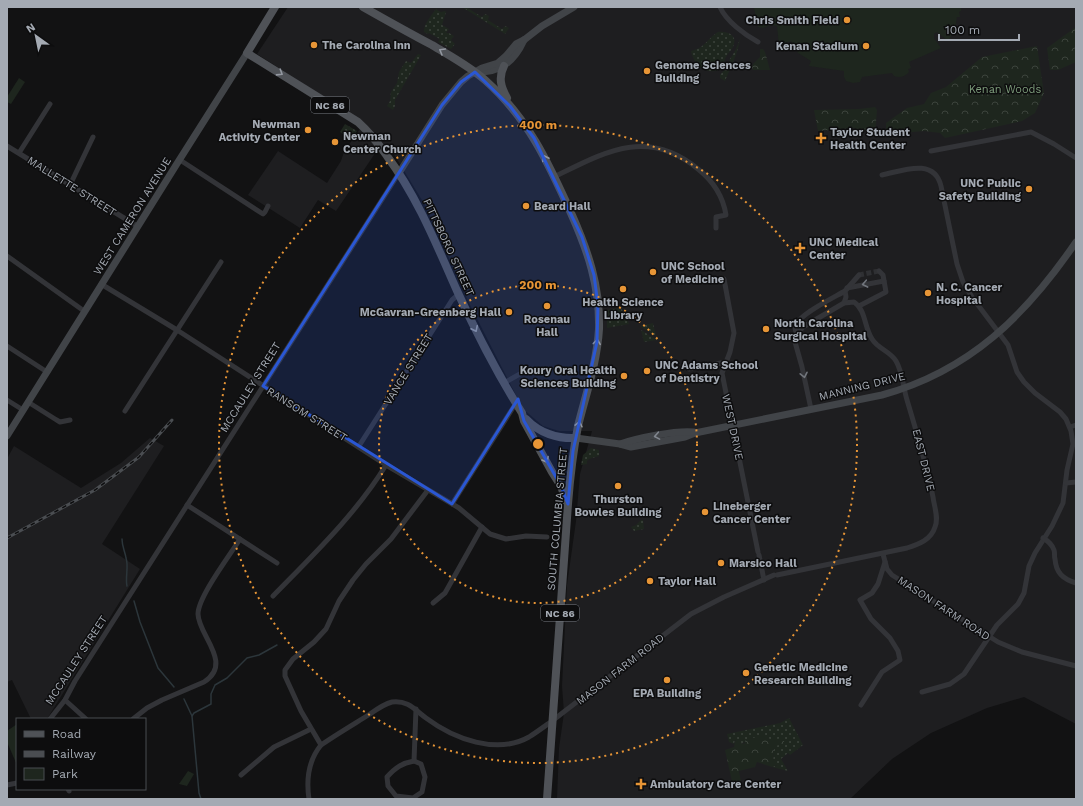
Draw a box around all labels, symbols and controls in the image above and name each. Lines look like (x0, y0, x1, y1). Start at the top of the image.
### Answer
place label: Chris Smith Field (745, 14, 839, 27)
marker: Chris Smith Field (842, 15, 852, 25)
north arrow (16, 16, 56, 56)
scale bar (939, 16, 1019, 42)
text: N (24, 20, 38, 36)
text: 100 m (945, 23, 980, 37)
place label: The Carolina Inn (322, 39, 411, 52)
marker: The Carolina Inn (309, 40, 319, 50)
place label: Kenan Stadium (776, 40, 858, 53)
marker: Kenan Stadium (861, 41, 871, 51)
one-way arrow (439, 49, 446, 56)
place label: Genome Sciences Building (655, 59, 751, 85)
marker: Genome Sciences Building (642, 66, 652, 76)
one-way arrow (276, 69, 283, 76)
park label: Kenan Woods (969, 83, 1041, 96)
road number: NC 86 (311, 97, 349, 113)
place label: Newman Activity Center (219, 118, 300, 144)
text: 400 m (519, 118, 557, 132)
marker: Newman Activity Center (303, 125, 313, 135)
place label: Taylor Student Health Center (830, 126, 910, 152)
place label: Newman Center Church (343, 130, 422, 156)
marker: Taylor Student Health Center (815, 132, 827, 144)
marker: Newman Center Church (330, 137, 340, 147)
street label: MALLETTE STREET (25, 154, 119, 219)
street label: WEST CAMERON AVENUE (91, 155, 174, 277)
one-way arrow (542, 155, 549, 162)
place label: UNC Public Safety Building (939, 177, 1022, 203)
marker: UNC Public Safety Building (1024, 184, 1034, 194)
street label: PITTSBORO STREET (420, 196, 477, 298)
place label: Beard Hall (534, 200, 591, 213)
marker: Beard Hall (521, 201, 531, 211)
place label: UNC Medical Center (809, 236, 879, 262)
marker: UNC Medical Center (794, 242, 806, 254)
place label: UNC School of Medicine (661, 260, 725, 286)
marker: UNC School of Medicine (648, 267, 658, 277)
text: 200 m (519, 278, 557, 292)
one-way arrow (862, 279, 868, 288)
place label: N. C. Cancer Hospital (936, 281, 1003, 307)
marker: Health Science Library (618, 284, 628, 294)
marker: N. C. Cancer Hospital (923, 288, 933, 298)
place label: Health Science Library (582, 296, 664, 322)
marker: Rosenau Hall (542, 301, 552, 311)
place label: McGavran-Greenberg Hall (360, 306, 501, 319)
marker: McGavran-Greenberg Hall (504, 307, 514, 317)
place label: Rosenau Hall (524, 313, 570, 339)
place label: North Carolina Surgical Hospital (774, 317, 867, 343)
marker: North Carolina Surgical Hospital (761, 324, 771, 334)
one-way arrow (470, 325, 478, 333)
street label: VANCE STREET (381, 331, 436, 407)
street label: MCCAULEY STREET (217, 339, 284, 435)
one-way arrow (592, 339, 601, 345)
place label: UNC Adams School of Dentistry (655, 359, 759, 385)
place label: Koury Oral Health Sciences Building (520, 364, 617, 390)
marker: UNC Adams School of Dentistry (642, 366, 652, 376)
street label: MANNING DRIVE (818, 369, 907, 403)
marker: Koury Oral Health Sciences Building (619, 371, 629, 381)
one-way arrow (799, 372, 807, 378)
street label: RANSOM STREET (264, 384, 350, 445)
street label: WEST DRIVE (719, 393, 746, 461)
one-way arrow (575, 421, 583, 427)
street label: EAST DRIVE (910, 428, 938, 493)
one-way arrow (654, 431, 661, 440)
centre of rings (531, 437, 545, 451)
street label: SOUTH COLUMBIA STREET (545, 447, 570, 591)
one-way arrow (541, 456, 549, 463)
marker: Thurston Bowles Building (613, 481, 623, 491)
place label: Thurston Bowles Building (574, 493, 662, 519)
place label: Lineberger Cancer Center (713, 500, 791, 526)
marker: Lineberger Cancer Center (700, 507, 710, 517)
place label: Marsico Hall (729, 557, 797, 570)
marker: Marsico Hall (716, 558, 726, 568)
street label: MASON FARM ROAD (895, 574, 993, 643)
place label: Taylor Hall (658, 575, 716, 588)
marker: Taylor Hall (645, 576, 655, 586)
road number: NC 86 (541, 605, 579, 621)
street label: MCCAULEY STREET (43, 613, 110, 707)
street label: MASON FARM ROAD (574, 631, 667, 708)
place label: Genetic Medicine Research Building (754, 661, 852, 687)
marker: Genetic Medicine Research Building (741, 668, 751, 678)
marker: EPA Building (662, 675, 672, 685)
place label: EPA Building (633, 687, 702, 700)
legend (16, 718, 146, 790)
text: Road (52, 727, 81, 741)
text: Railway (52, 747, 97, 761)
text: Park (52, 767, 78, 781)
marker: Ambulatory Care Center (635, 778, 647, 790)
place label: Ambulatory Care Center (650, 778, 781, 791)

